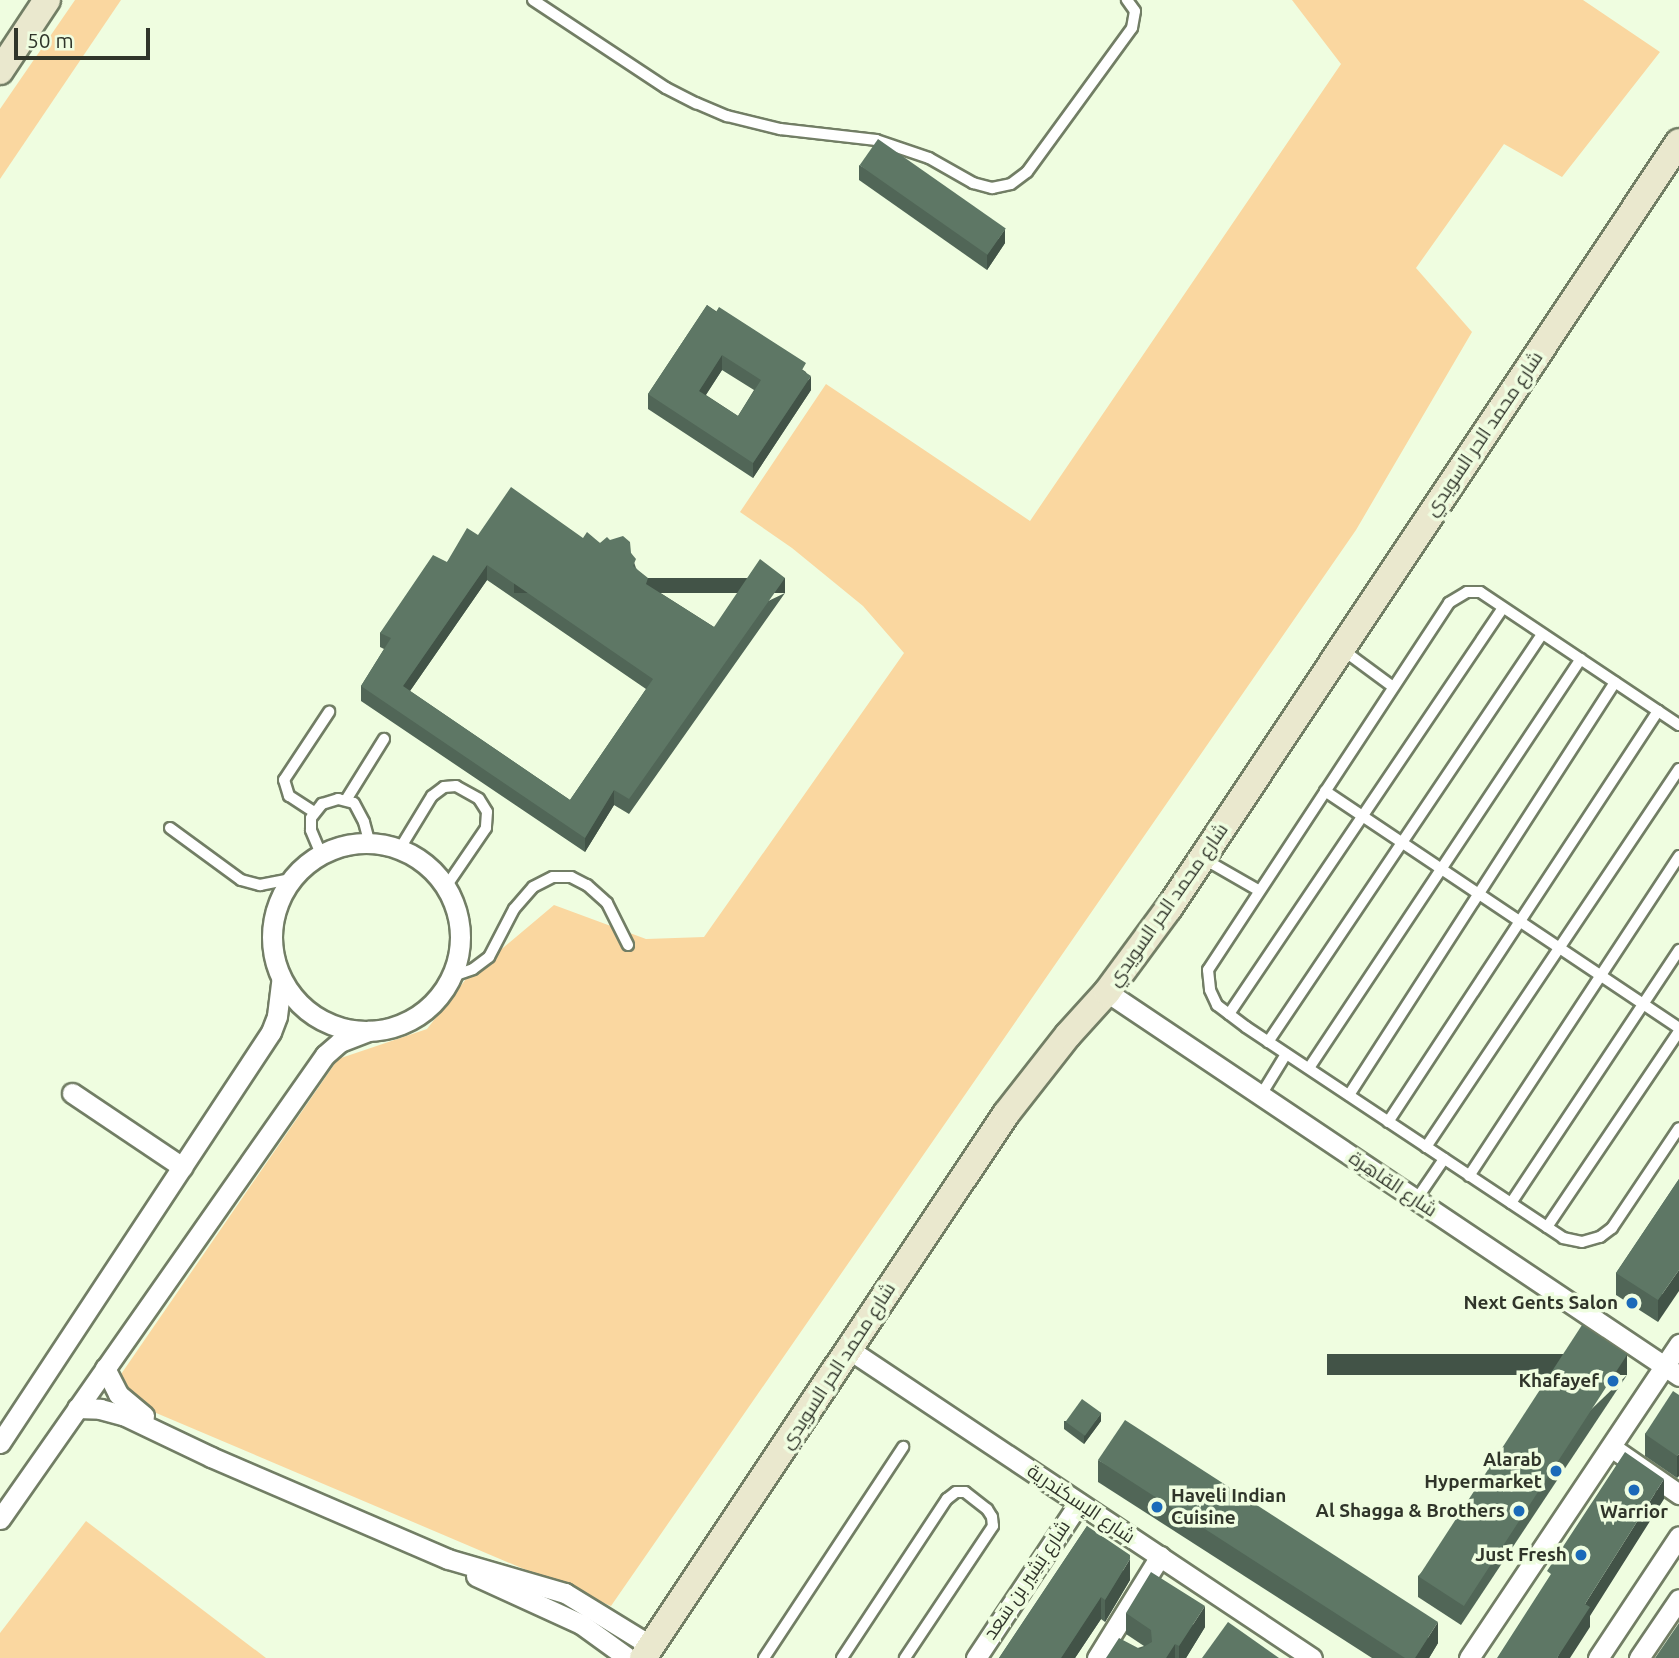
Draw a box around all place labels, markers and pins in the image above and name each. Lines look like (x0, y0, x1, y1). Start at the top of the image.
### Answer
place label: Next Gents Salon (1463, 1292, 1618, 1314)
marker: Next Gents Salon (1624, 1295, 1640, 1311)
place label: Khafayef (1518, 1370, 1599, 1392)
marker: Khafayef (1605, 1373, 1621, 1389)
place label: Alarab Hypermarket (1424, 1449, 1542, 1493)
marker: Alarab Hypermarket (1548, 1463, 1564, 1479)
marker: Warrior (1626, 1482, 1642, 1498)
place label: Haveli Indian Cuisine (1171, 1485, 1286, 1529)
marker: Haveli Indian Cuisine (1149, 1499, 1165, 1515)
place label: Al Shagga & Brothers (1316, 1500, 1505, 1522)
place label: Warrior (1600, 1501, 1668, 1523)
marker: Al Shagga & Brothers (1511, 1503, 1527, 1519)
place label: Just Fresh (1475, 1544, 1567, 1566)
marker: Just Fresh (1573, 1547, 1589, 1563)

